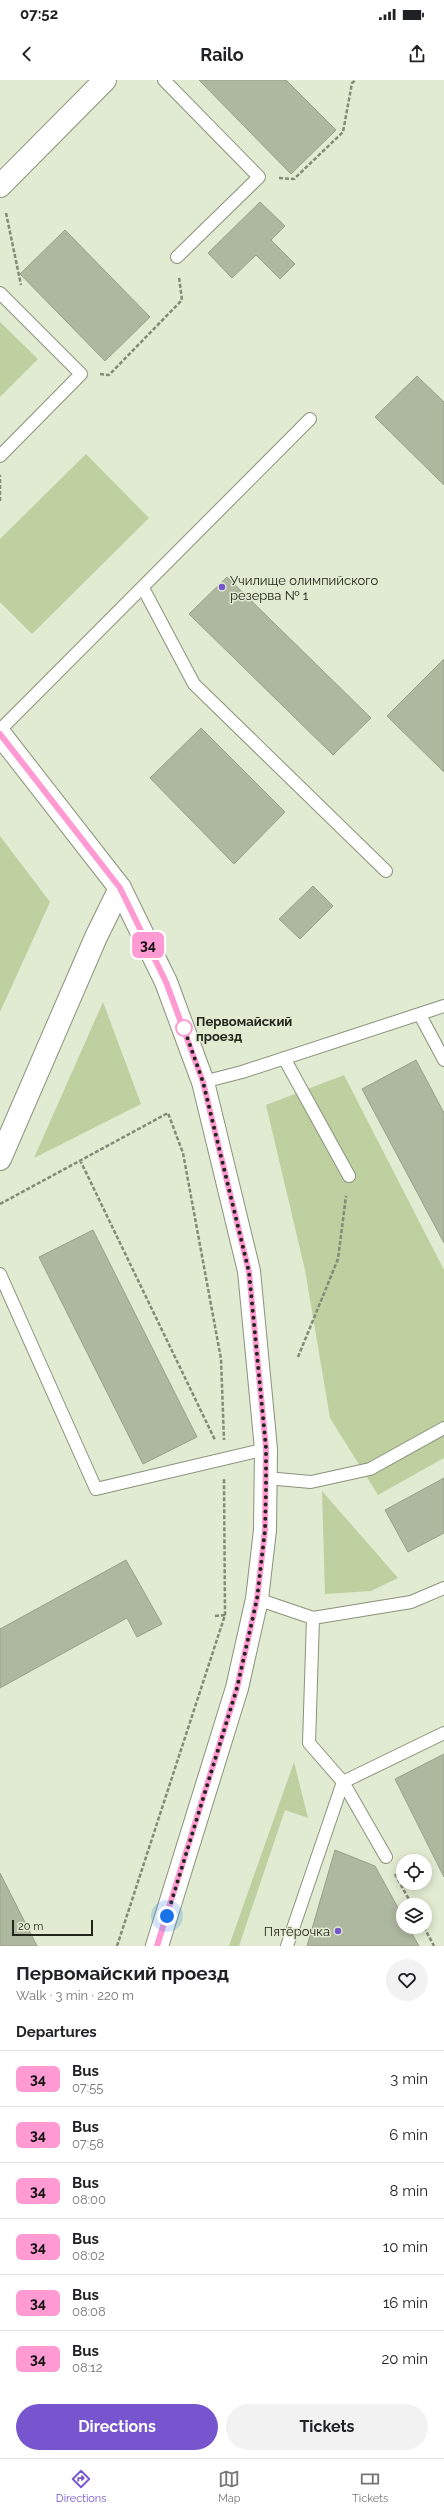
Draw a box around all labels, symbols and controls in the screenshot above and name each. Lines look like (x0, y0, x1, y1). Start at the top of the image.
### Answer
text: 07:52 (20, 5, 58, 23)
icon: back (16, 43, 38, 65)
icon: share (406, 43, 428, 65)
text: Railo (200, 44, 244, 65)
place label: Училище олимпийского резерва № 1 (230, 573, 379, 603)
marker: Училище олимпийского резерва № 1 (217, 582, 227, 592)
line badge: 34 (130, 932, 166, 958)
text: 34 (140, 937, 156, 953)
place label: Первомайский проезд (196, 1014, 292, 1044)
marker: Первомайский проезд (175, 1019, 193, 1037)
map controls (396, 1854, 432, 1934)
button: locate (396, 1854, 432, 1890)
button: layers (396, 1898, 432, 1934)
your location (157, 1906, 177, 1926)
scale bar (12, 1918, 93, 1937)
text: 20 m (18, 1920, 43, 1933)
place label: Пятёрочка (264, 1924, 330, 1939)
marker: Пятёрочка (333, 1926, 343, 1936)
button: heart (386, 1959, 428, 2001)
text: Первомайский проезд (16, 1962, 229, 1984)
text: Walk · 3 min · 220 m (16, 1988, 134, 2003)
text: Departures (16, 2023, 97, 2041)
text: Bus (72, 2062, 99, 2080)
text: 3 min (390, 2070, 428, 2088)
text: 34 (30, 2071, 46, 2087)
text: 07:55 (72, 2080, 103, 2095)
text: Bus (72, 2118, 99, 2136)
text: 6 min (389, 2126, 428, 2144)
text: 34 (30, 2127, 46, 2143)
text: 07:58 (72, 2136, 104, 2151)
text: Bus (72, 2174, 99, 2192)
text: 8 min (389, 2182, 428, 2200)
text: 34 (30, 2183, 46, 2199)
text: 08:00 (72, 2192, 106, 2207)
text: Bus (72, 2230, 99, 2248)
text: 10 min (383, 2238, 428, 2256)
text: 34 (30, 2239, 46, 2255)
text: 08:02 (72, 2248, 105, 2263)
text: Bus (72, 2286, 99, 2304)
text: 16 min (383, 2294, 428, 2312)
text: 34 (30, 2295, 46, 2311)
text: 08:08 (72, 2304, 106, 2319)
text: Bus (72, 2342, 99, 2360)
text: 20 min (381, 2350, 428, 2368)
text: 34 (30, 2351, 46, 2367)
text: 08:12 (72, 2360, 102, 2375)
button: Directions (16, 2404, 218, 2450)
button: Tickets (226, 2404, 428, 2450)
tab: Directions (56, 2468, 107, 2505)
tab: Map (218, 2468, 241, 2505)
tab: Tickets (352, 2468, 388, 2505)

